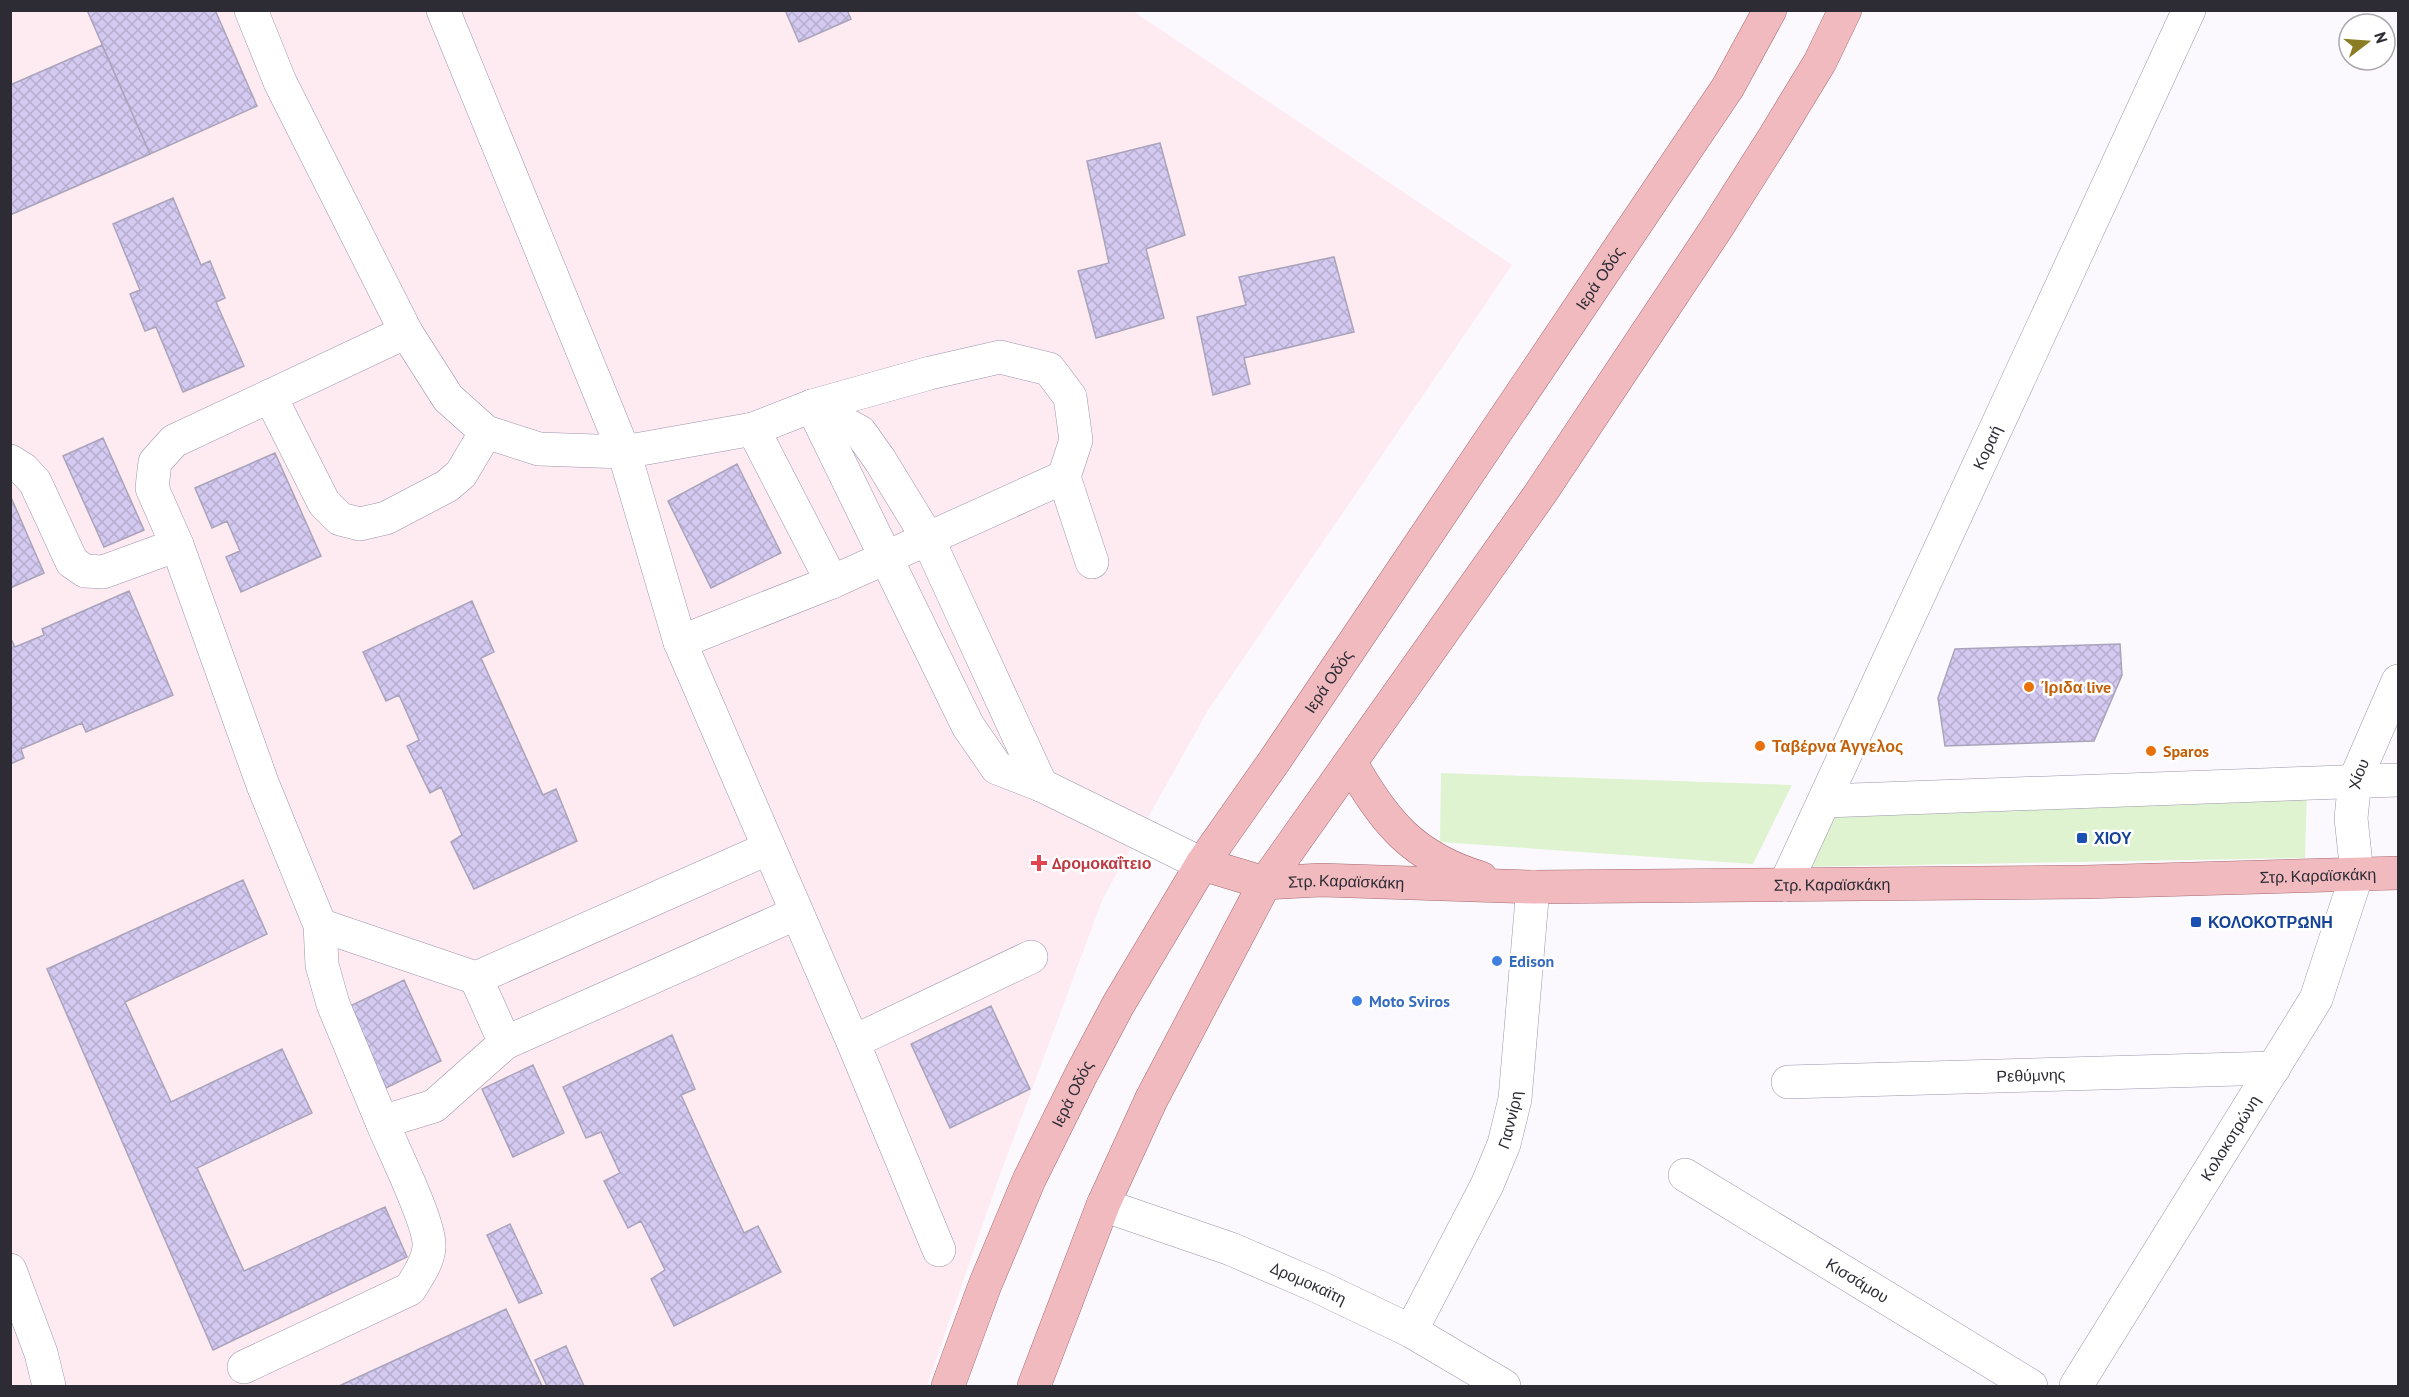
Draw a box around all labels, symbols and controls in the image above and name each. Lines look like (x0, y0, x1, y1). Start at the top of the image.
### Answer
north arrow (2337, 12, 2397, 72)
text: N (2370, 30, 2392, 46)
street label: Ιερά Οδός (1571, 242, 1628, 314)
street label: Κοραή (1968, 422, 2006, 473)
street label: Ιερά Οδός (1300, 645, 1357, 717)
place label: Ίριδα live (2041, 677, 2111, 697)
marker: Ίριδα live (2022, 680, 2036, 694)
place label: Ταβέρνα Άγγελος (1772, 736, 1903, 756)
marker: Ταβέρνα Άγγελος (1753, 739, 1767, 753)
place label: Sparos (2163, 741, 2209, 761)
marker: Sparos (2144, 744, 2158, 758)
street label: Χίου (2344, 755, 2373, 790)
place label: ΧΙΟΥ (2094, 828, 2132, 848)
marker: ΧΙΟΥ (2075, 831, 2089, 845)
place label: Δρομοκαΐτειο (1052, 853, 1152, 873)
marker: Δρομοκαΐτειο (1030, 854, 1048, 872)
street label: Στρ. Καραϊσκάκη (2259, 864, 2376, 887)
street label: Στρ. Καραϊσκάκη (1287, 870, 1405, 893)
street label: Στρ. Καραϊσκάκη (1774, 874, 1890, 895)
place label: ΚΟΛΟΚΟΤΡΏΝΗ (2208, 912, 2333, 932)
marker: ΚΟΛΟΚΟΤΡΏΝΗ (2189, 915, 2203, 929)
place label: Edison (1509, 951, 1554, 971)
marker: Edison (1490, 954, 1504, 968)
place label: Moto Sviros (1369, 991, 1450, 1011)
marker: Moto Sviros (1350, 994, 1364, 1008)
street label: Ιερά Οδός (1047, 1056, 1097, 1130)
street label: Ρεθύμνης (1996, 1064, 2066, 1086)
street label: Γιαννίρη (1493, 1090, 1526, 1152)
street label: Κολοκοτρώνη (2196, 1091, 2264, 1184)
street label: Κισσάμου (1822, 1253, 1892, 1307)
street label: Δρομοκαϊτη (1268, 1257, 1350, 1309)

